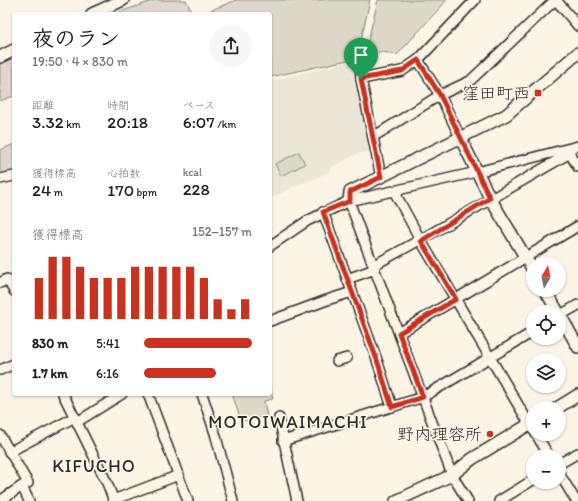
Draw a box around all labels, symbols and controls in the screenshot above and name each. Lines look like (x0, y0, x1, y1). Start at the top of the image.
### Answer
text: 夜のラン (32, 25, 120, 52)
button: share (210, 25, 252, 67)
pin (344, 38, 378, 79)
icon: arrive (350, 44, 372, 66)
text: 19:50 · 4 × 830 m (32, 54, 128, 69)
place label: 窪田町西 (462, 83, 530, 103)
marker: 窪田町西 (533, 88, 543, 98)
text: 距離 (32, 99, 54, 112)
text: 時間 (107, 99, 129, 112)
text: ペース (183, 99, 215, 112)
text: 3.32 (32, 112, 64, 132)
text: 20:18 (107, 112, 148, 132)
text: 6:07 (183, 112, 215, 132)
text: km (64, 118, 81, 131)
text: /km (215, 118, 236, 131)
text: kcal (183, 166, 202, 179)
text: 獲得標高 (32, 167, 76, 180)
text: 心拍数 (107, 167, 140, 180)
text: 228 (183, 179, 210, 199)
text: 24 (32, 180, 51, 200)
text: 170 (107, 180, 134, 200)
text: m (51, 186, 63, 199)
text: bpm (134, 186, 157, 199)
text: 152–157 m (192, 224, 252, 239)
text: 獲得標高 (32, 227, 84, 242)
north arrow (526, 257, 566, 297)
map controls (526, 257, 566, 489)
button: locate (526, 305, 566, 345)
text: 830 m (32, 336, 68, 351)
text: 5:41 (96, 336, 120, 351)
button: layers (526, 353, 566, 393)
text: 1.7 km (32, 366, 68, 381)
text: 6:16 (96, 366, 119, 381)
button: + (526, 401, 566, 441)
district label: MOTOIWAIMACHI (208, 411, 368, 433)
place label: 野内理容所 (397, 424, 482, 444)
marker: 野内理容所 (485, 429, 495, 439)
button: − (526, 449, 566, 489)
district label: KIFUCHO (52, 455, 136, 477)

